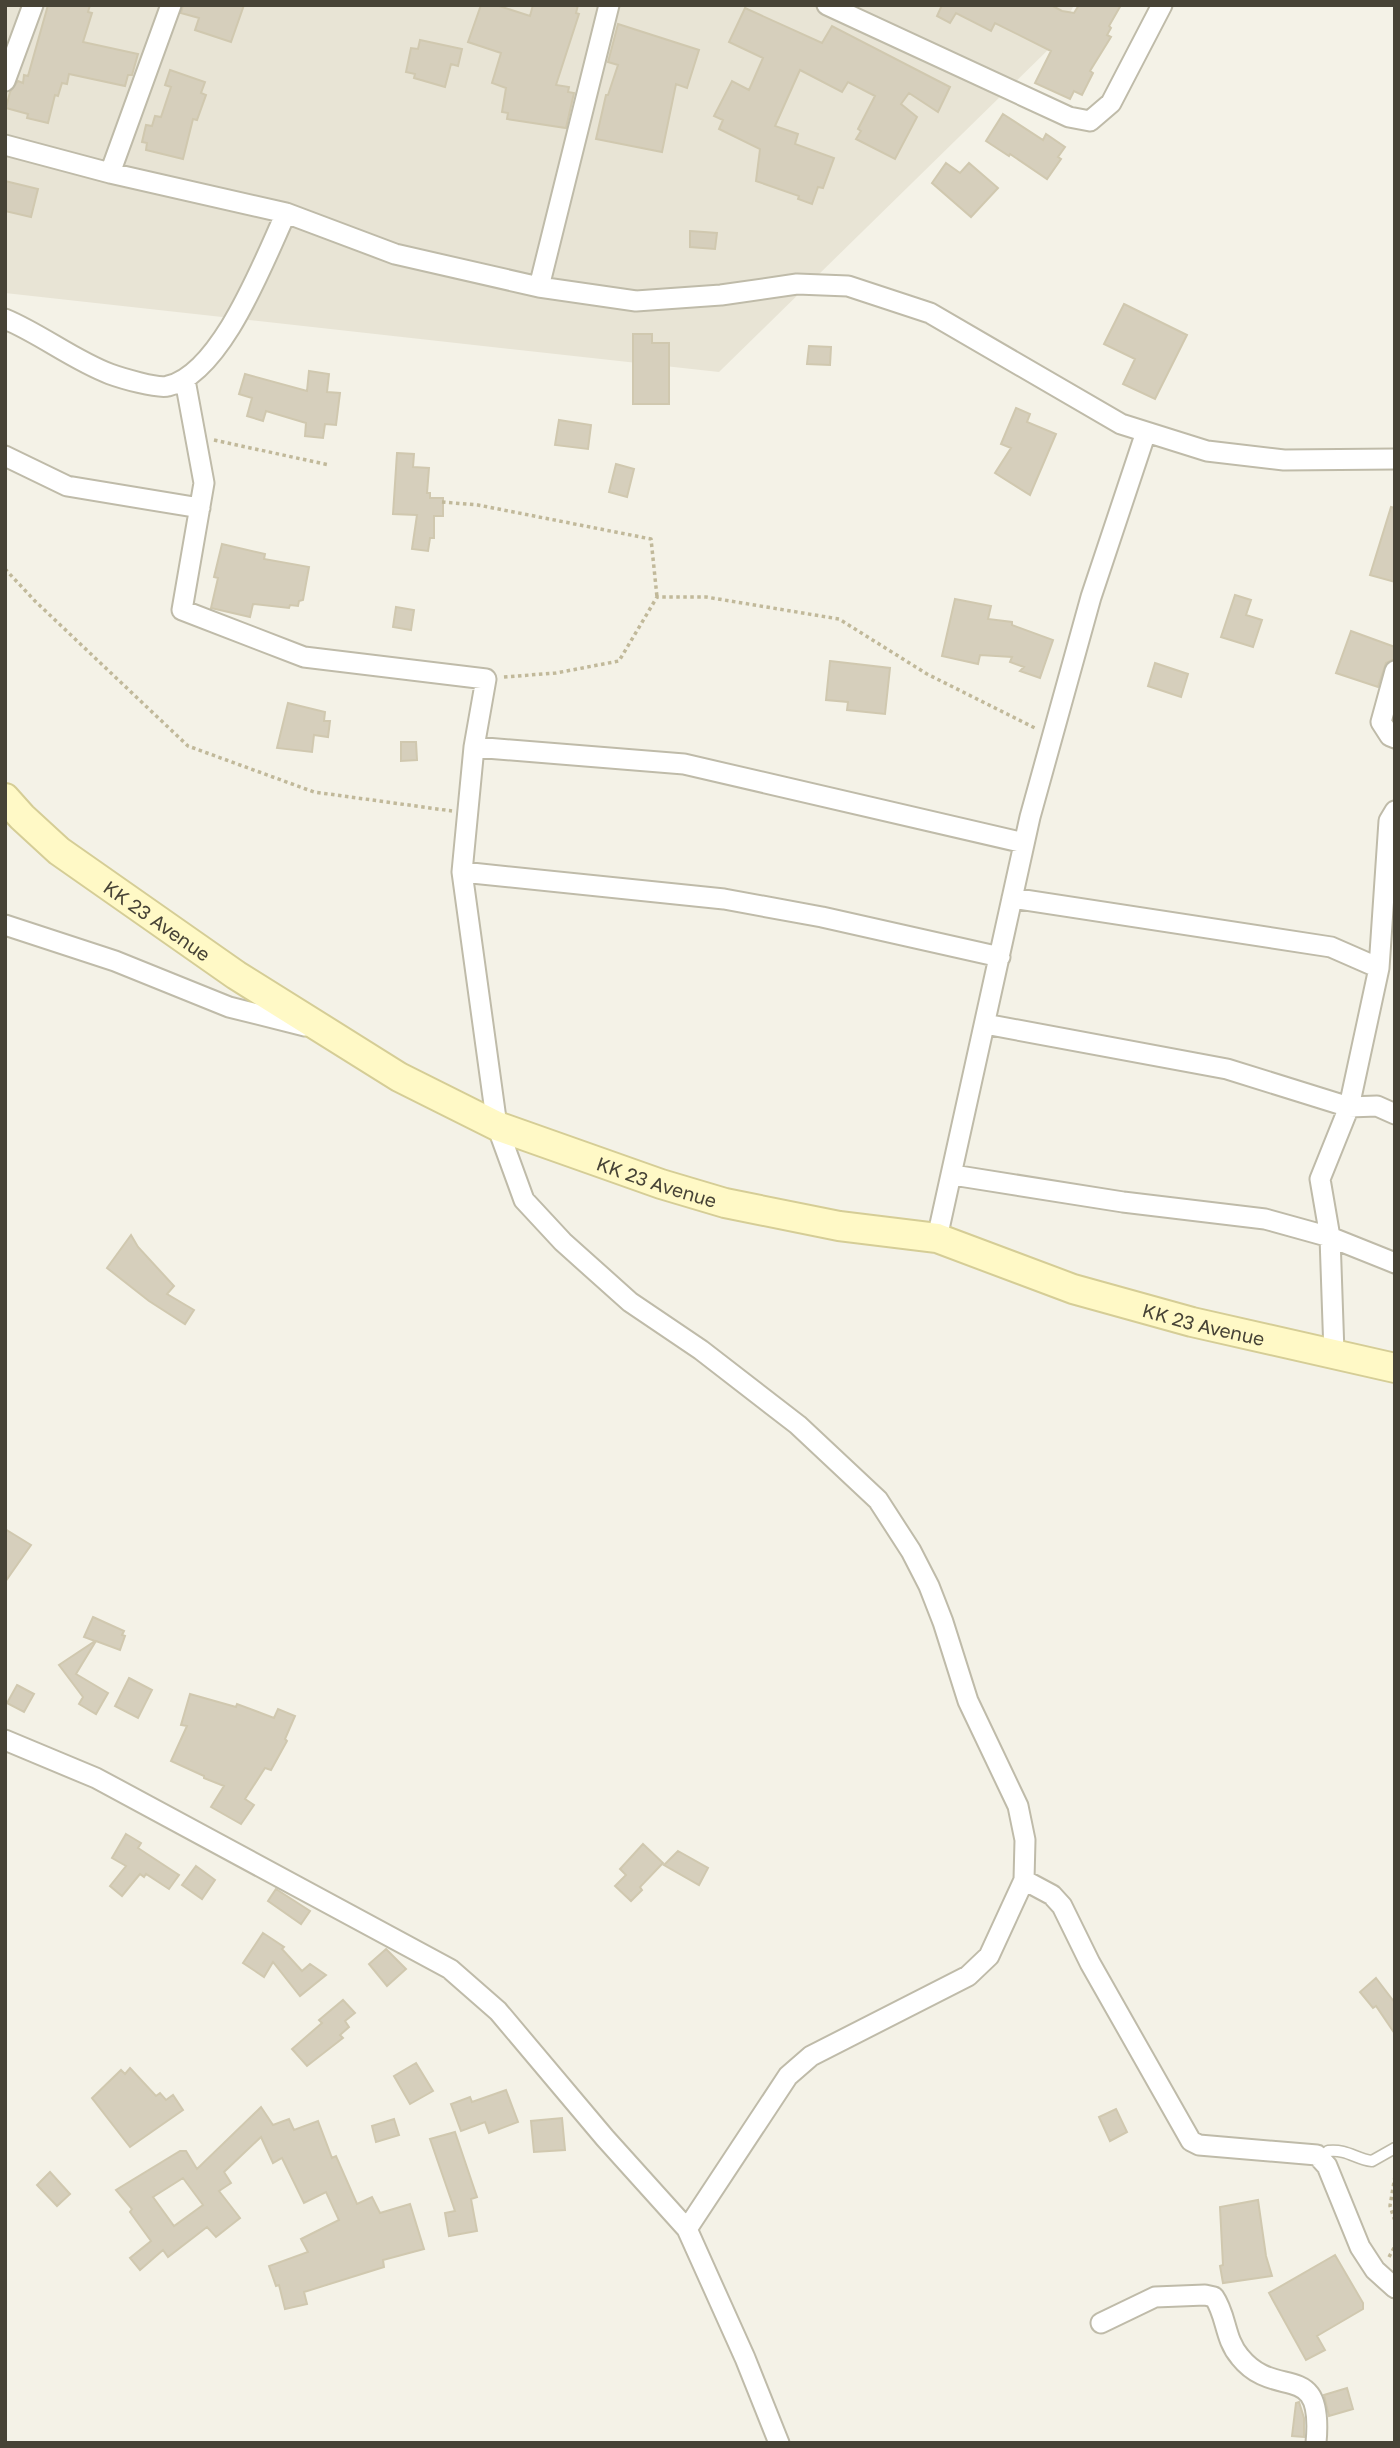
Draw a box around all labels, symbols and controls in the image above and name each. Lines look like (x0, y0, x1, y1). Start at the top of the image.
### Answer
street label: KK 23 Avenue (100, 875, 215, 965)
street label: KK 23 Avenue (594, 1151, 720, 1211)
street label: KK 23 Avenue (1140, 1297, 1267, 1350)

